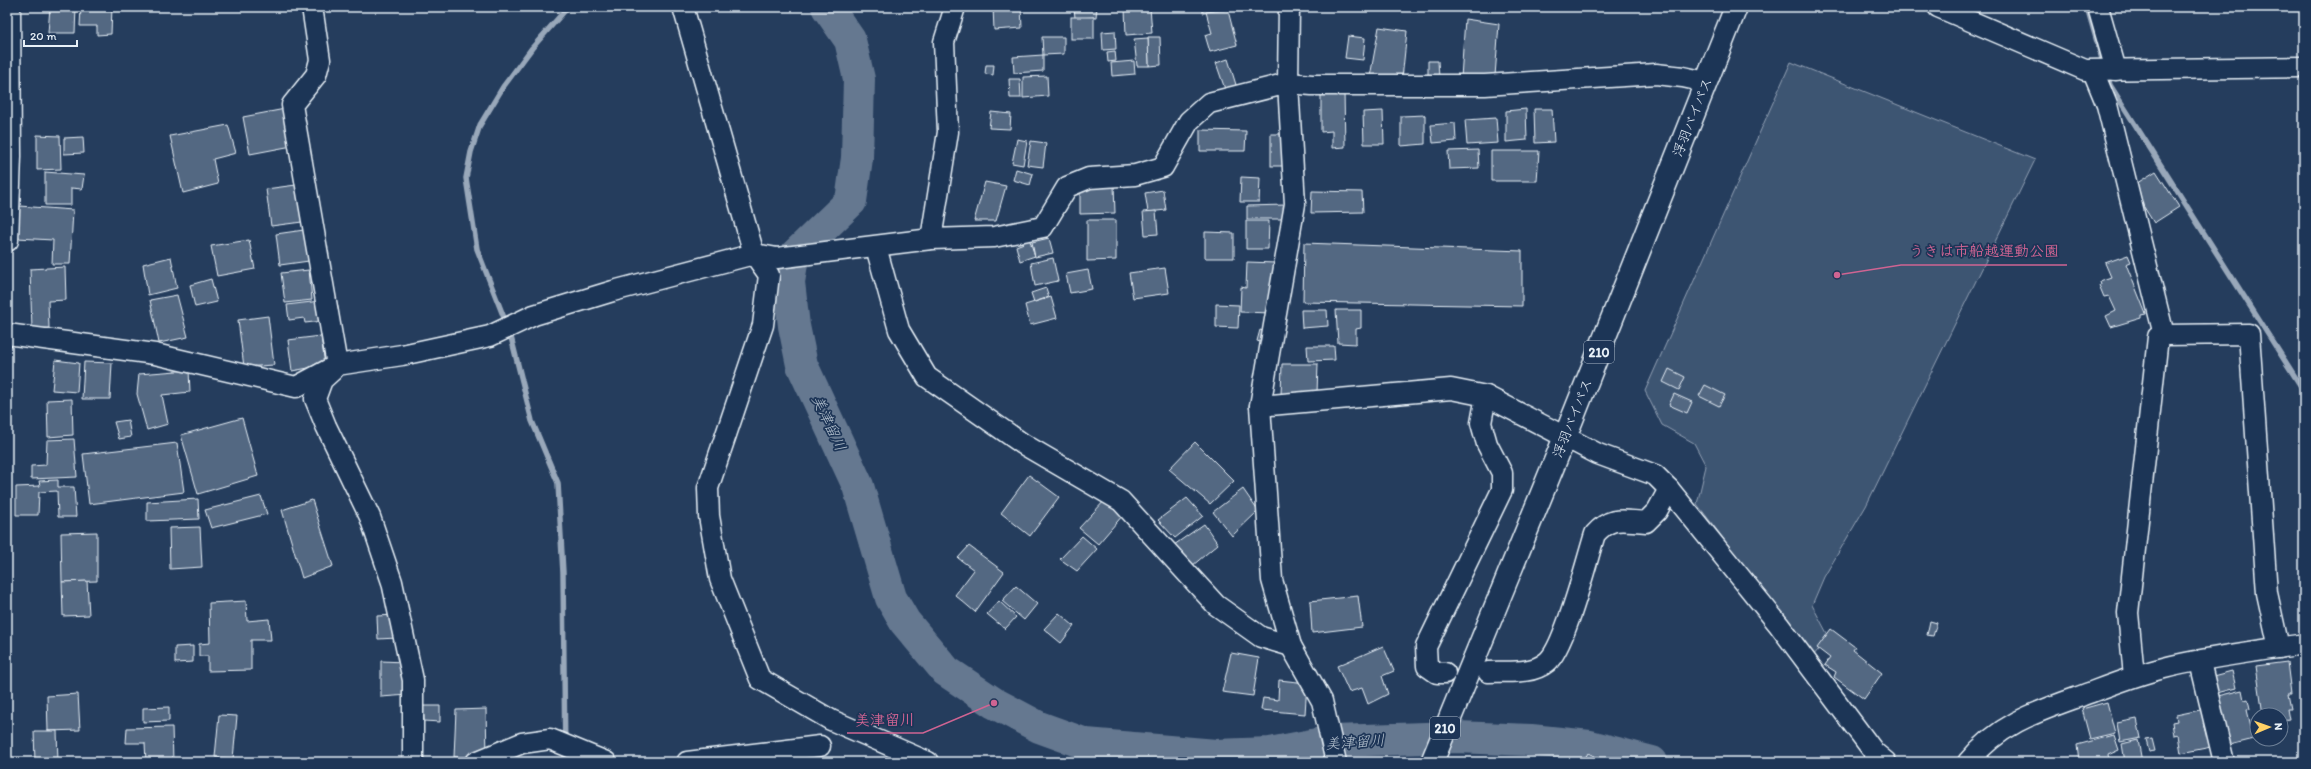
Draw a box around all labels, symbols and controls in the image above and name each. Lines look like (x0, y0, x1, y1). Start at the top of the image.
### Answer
scale bar (24, 22, 77, 48)
text: 20 m (30, 29, 57, 43)
street label: 浮羽バイパス (1669, 75, 1716, 159)
callout: うきは市船越運動公園 (1901, 238, 2067, 265)
text: うきは市船越運動公園 (1909, 242, 2059, 260)
road number: 210 (1584, 341, 1614, 363)
street label: 浮羽バイパス (1549, 376, 1596, 460)
water label: 美津留川 (808, 392, 850, 454)
callout: 美津留川 (847, 706, 923, 733)
north arrow (2249, 707, 2289, 747)
text: 美津留川 (855, 711, 915, 729)
road number: 210 (1430, 717, 1460, 739)
text: N (2272, 723, 2285, 731)
water label: 美津留川 (1324, 731, 1386, 753)

